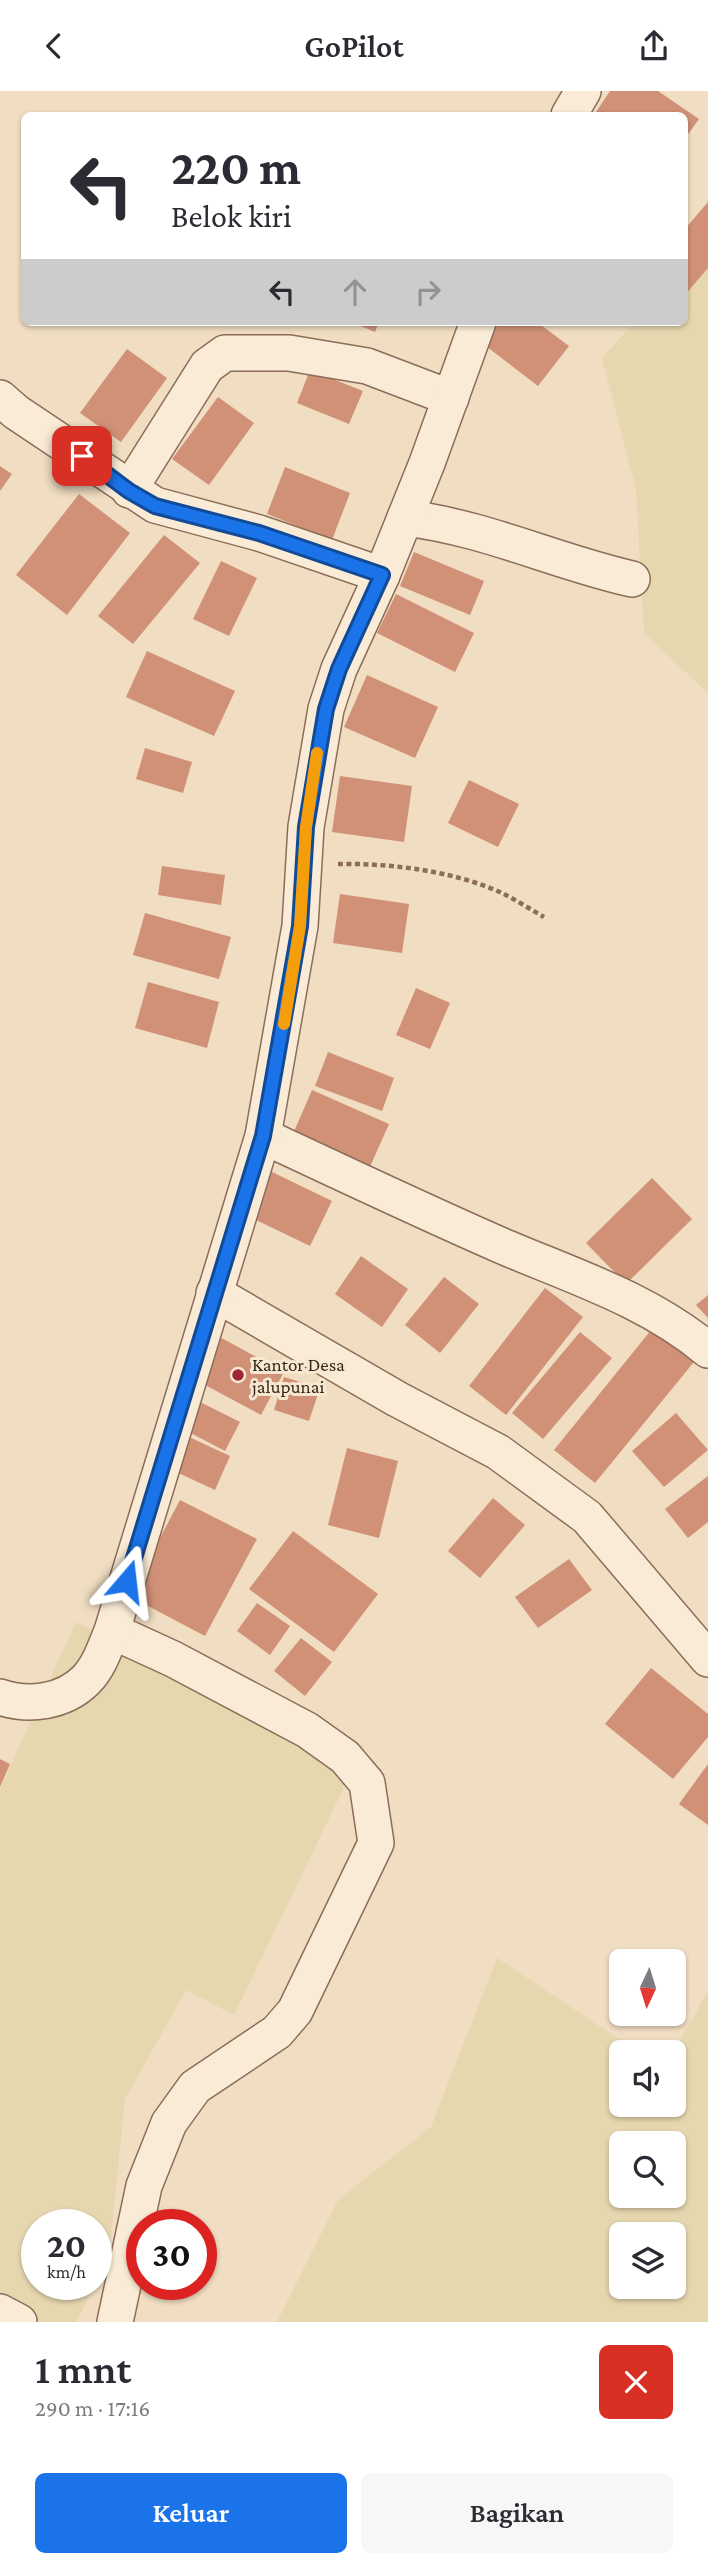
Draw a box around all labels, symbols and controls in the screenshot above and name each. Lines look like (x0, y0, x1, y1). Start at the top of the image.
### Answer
icon: back (35, 27, 73, 65)
icon: share (635, 27, 673, 65)
text: GoPilot (304, 28, 404, 64)
icon: left (56, 140, 147, 231)
text: 220 m (171, 140, 301, 195)
text: Belok kiri (171, 198, 292, 234)
icon: left (263, 273, 301, 311)
icon: ahead (336, 273, 374, 311)
icon: right (409, 273, 447, 311)
pin (52, 426, 112, 486)
icon: arrive (63, 437, 101, 475)
place label: Kantor Desa jalupunai (251, 1354, 345, 1398)
marker: Kantor Desa jalupunai (230, 1367, 246, 1383)
position arrow (90, 1544, 164, 1618)
north arrow (609, 1949, 686, 2027)
map controls (609, 1949, 686, 2299)
button: sound (609, 2040, 686, 2117)
button: search (609, 2131, 686, 2208)
speed limit sign: 30 (126, 2209, 217, 2300)
button: layers (609, 2222, 686, 2299)
text: 20 (47, 2226, 86, 2265)
text: km/h (47, 2262, 86, 2282)
text: 1 mnt (35, 2345, 131, 2392)
button: close (599, 2345, 673, 2419)
text: 290 m · 17:16 (35, 2395, 150, 2421)
button: Keluar (35, 2473, 347, 2553)
button: Bagikan (361, 2473, 673, 2553)

